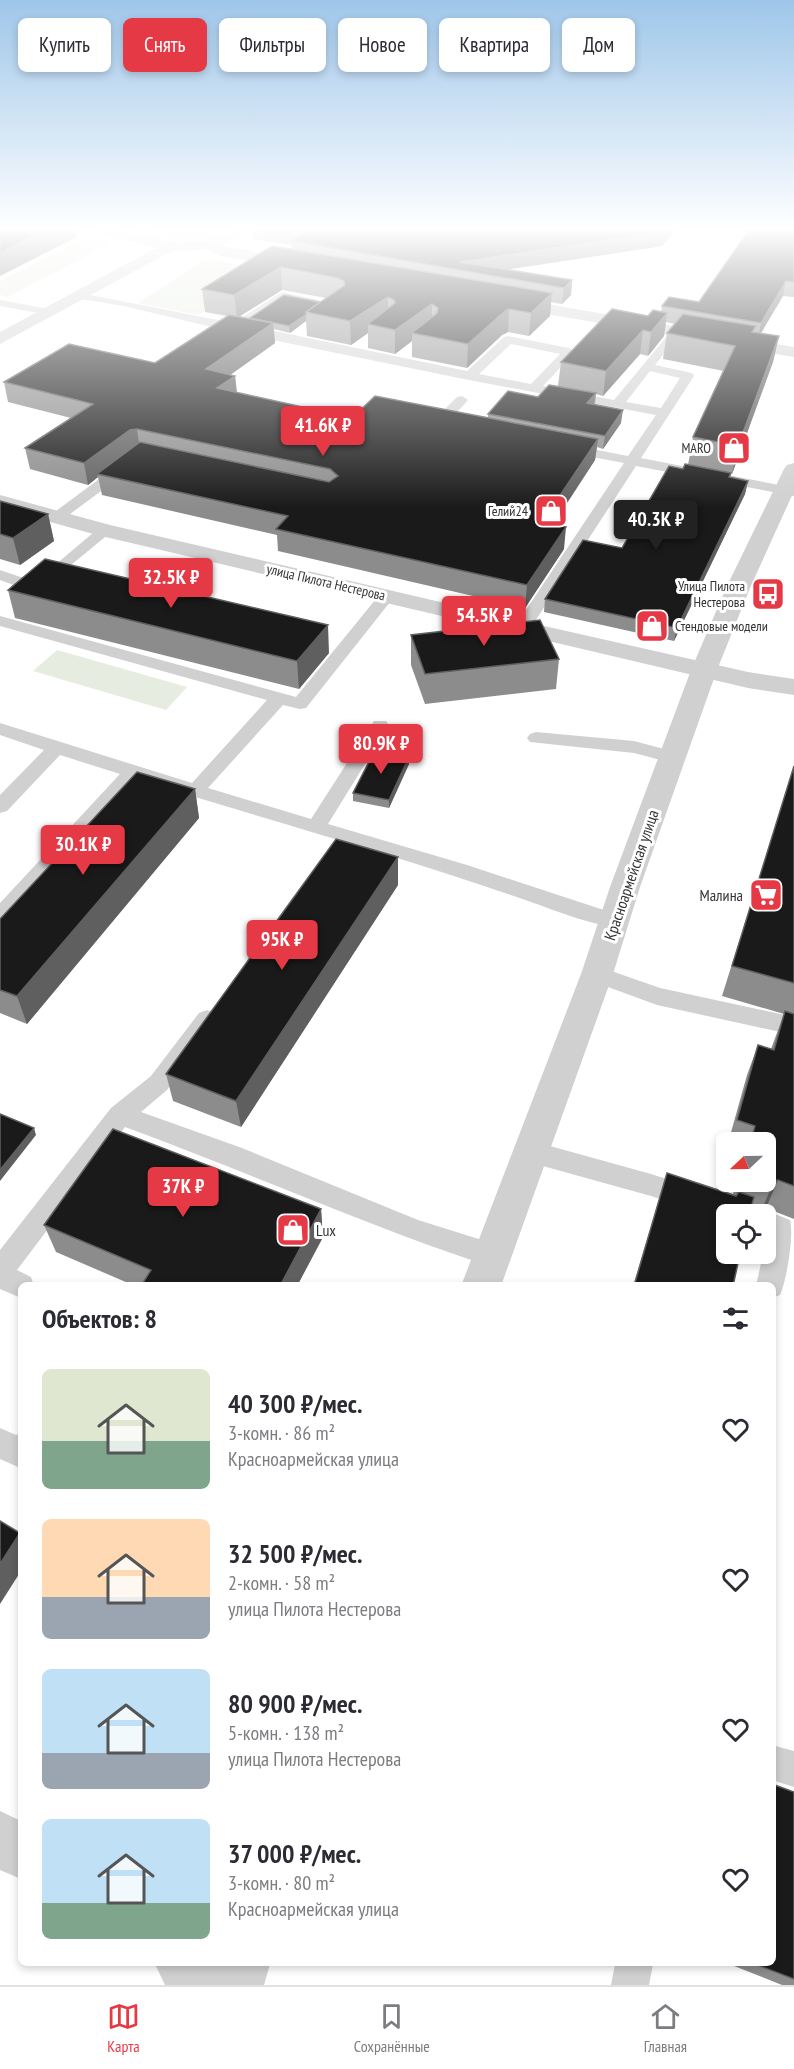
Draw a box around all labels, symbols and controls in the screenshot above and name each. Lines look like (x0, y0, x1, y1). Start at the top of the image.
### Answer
chip: Купить (18, 18, 111, 72)
chip: Снять (123, 18, 207, 72)
chip: Фильтры (219, 18, 326, 72)
chip: Новое (338, 18, 427, 72)
chip: Квартира (439, 18, 550, 72)
chip: Дом (562, 18, 635, 72)
pin: 41.6K ₽ (268, 406, 378, 457)
text: 41.6K ₽ (295, 412, 351, 438)
shop icon: MARO (716, 430, 752, 466)
place label: MARO (681, 439, 711, 457)
shop icon: Гелий24 (533, 493, 569, 529)
pin: 40.3K ₽ (601, 500, 711, 551)
place label: Гелий24 (488, 502, 529, 520)
text: 40.3K ₽ (628, 506, 684, 532)
pin: 32.5K ₽ (116, 558, 226, 609)
street label: улица Пилота Нестерова (265, 560, 387, 604)
text: 32.5K ₽ (143, 564, 199, 590)
bus stop icon: Улица Пилота Нестерова (750, 576, 786, 612)
place label: Улица Пилота Нестерова (678, 577, 745, 611)
pin: 54.5K ₽ (429, 596, 539, 647)
text: 54.5K ₽ (456, 602, 512, 628)
shop icon: Стендовые модели (634, 608, 670, 644)
place label: Стендовые модели (675, 617, 768, 635)
pin: 80.9K ₽ (326, 724, 436, 775)
text: 80.9K ₽ (353, 730, 409, 756)
street label: Красноармейская улица (599, 807, 663, 943)
pin: 30.1K ₽ (28, 825, 138, 876)
text: 30.1K ₽ (55, 831, 111, 857)
supermarket icon: Малина (748, 877, 784, 913)
place label: Малина (700, 885, 743, 905)
pin: 95K ₽ (240, 920, 324, 971)
text: 95K ₽ (261, 926, 303, 952)
north arrow (716, 1132, 776, 1192)
map controls (716, 1132, 776, 1264)
pin: 37K ₽ (141, 1167, 225, 1218)
text: 37K ₽ (162, 1173, 204, 1199)
button: locate (716, 1204, 776, 1264)
shop icon: Lux (275, 1212, 311, 1248)
place label: Lux (316, 1220, 336, 1240)
text: Объектов: 8 (42, 1302, 157, 1335)
icon: filters (719, 1302, 752, 1335)
text: 40 300 ₽/мес. (228, 1387, 362, 1420)
icon: home (90, 1393, 162, 1465)
icon: heart (719, 1413, 752, 1446)
text: 3-комн. · 86 m² (228, 1420, 335, 1446)
text: Красноармейская улица (228, 1446, 399, 1472)
text: 32 500 ₽/мес. (228, 1537, 362, 1570)
icon: home (90, 1543, 162, 1615)
icon: heart (719, 1563, 752, 1596)
text: 2-комн. · 58 m² (228, 1570, 335, 1596)
text: улица Пилота Нестерова (228, 1596, 401, 1622)
text: 80 900 ₽/мес. (228, 1687, 362, 1720)
icon: home (90, 1693, 162, 1765)
icon: heart (719, 1713, 752, 1746)
text: 5-комн. · 138 m² (228, 1720, 344, 1746)
text: улица Пилота Нестерова (228, 1746, 401, 1772)
text: 37 000 ₽/мес. (228, 1837, 361, 1870)
icon: home (90, 1843, 162, 1915)
icon: heart (719, 1863, 752, 1896)
text: 3-комн. · 80 m² (228, 1870, 335, 1896)
text: Красноармейская улица (228, 1896, 399, 1922)
tab: Карта (107, 2000, 140, 2056)
tab: Сохранённые (354, 2000, 430, 2056)
tab: Главная (644, 2000, 687, 2056)

